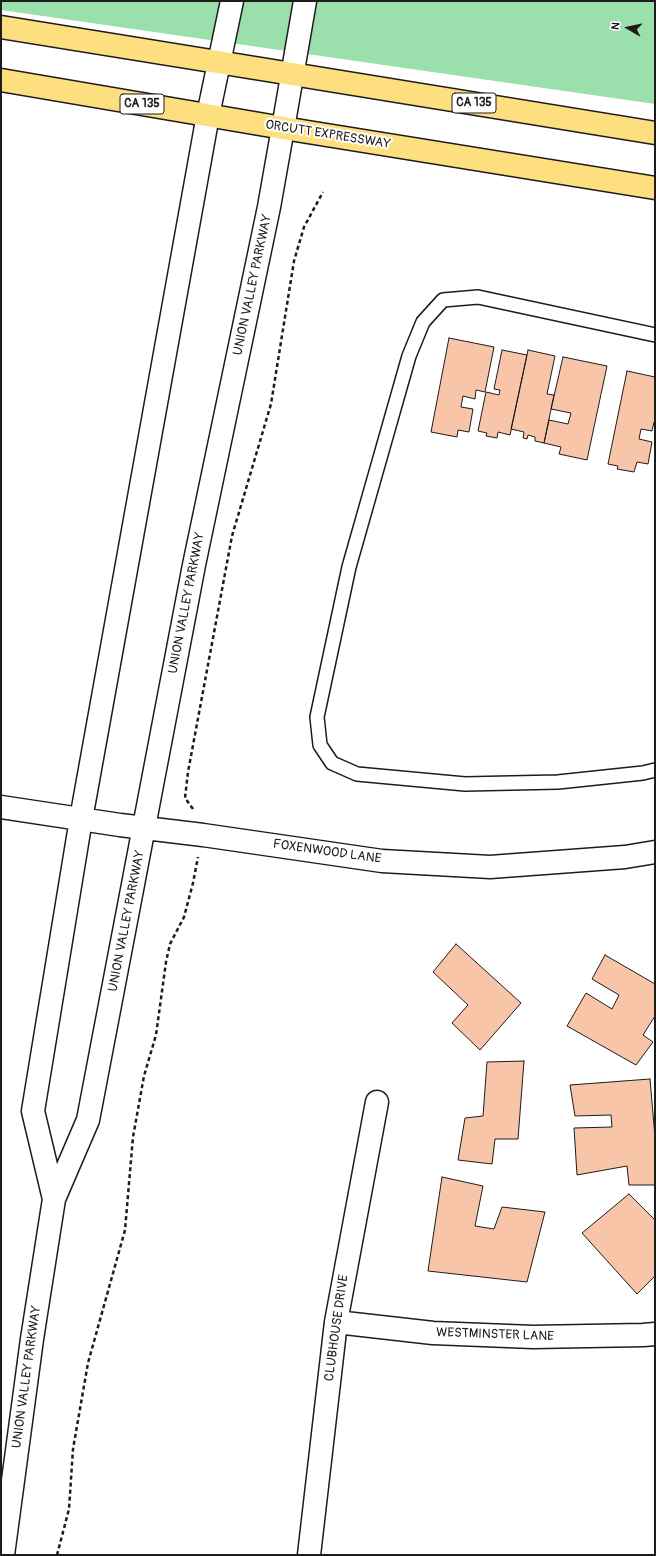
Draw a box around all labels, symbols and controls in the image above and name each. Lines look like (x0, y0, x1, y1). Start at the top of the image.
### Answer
north arrow (608, 8, 648, 48)
text: N (609, 21, 623, 31)
road number: CA 135 (452, 93, 496, 113)
road number: CA 135 (120, 94, 164, 114)
street label: ORCUTT EXPRESSWAY (264, 117, 392, 153)
street label: UNION VALLEY PARKWAY (230, 213, 276, 357)
street label: UNION VALLEY PARKWAY (166, 531, 208, 675)
street label: FOXENWOOD LANE (272, 837, 382, 867)
street label: UNION VALLEY PARKWAY (106, 849, 148, 993)
street label: CLUBHOUSE DRIVE (322, 1274, 352, 1382)
street label: UNION VALLEY PARKWAY (9, 1305, 45, 1449)
street label: WESTMINSTER LANE (436, 1325, 554, 1345)

